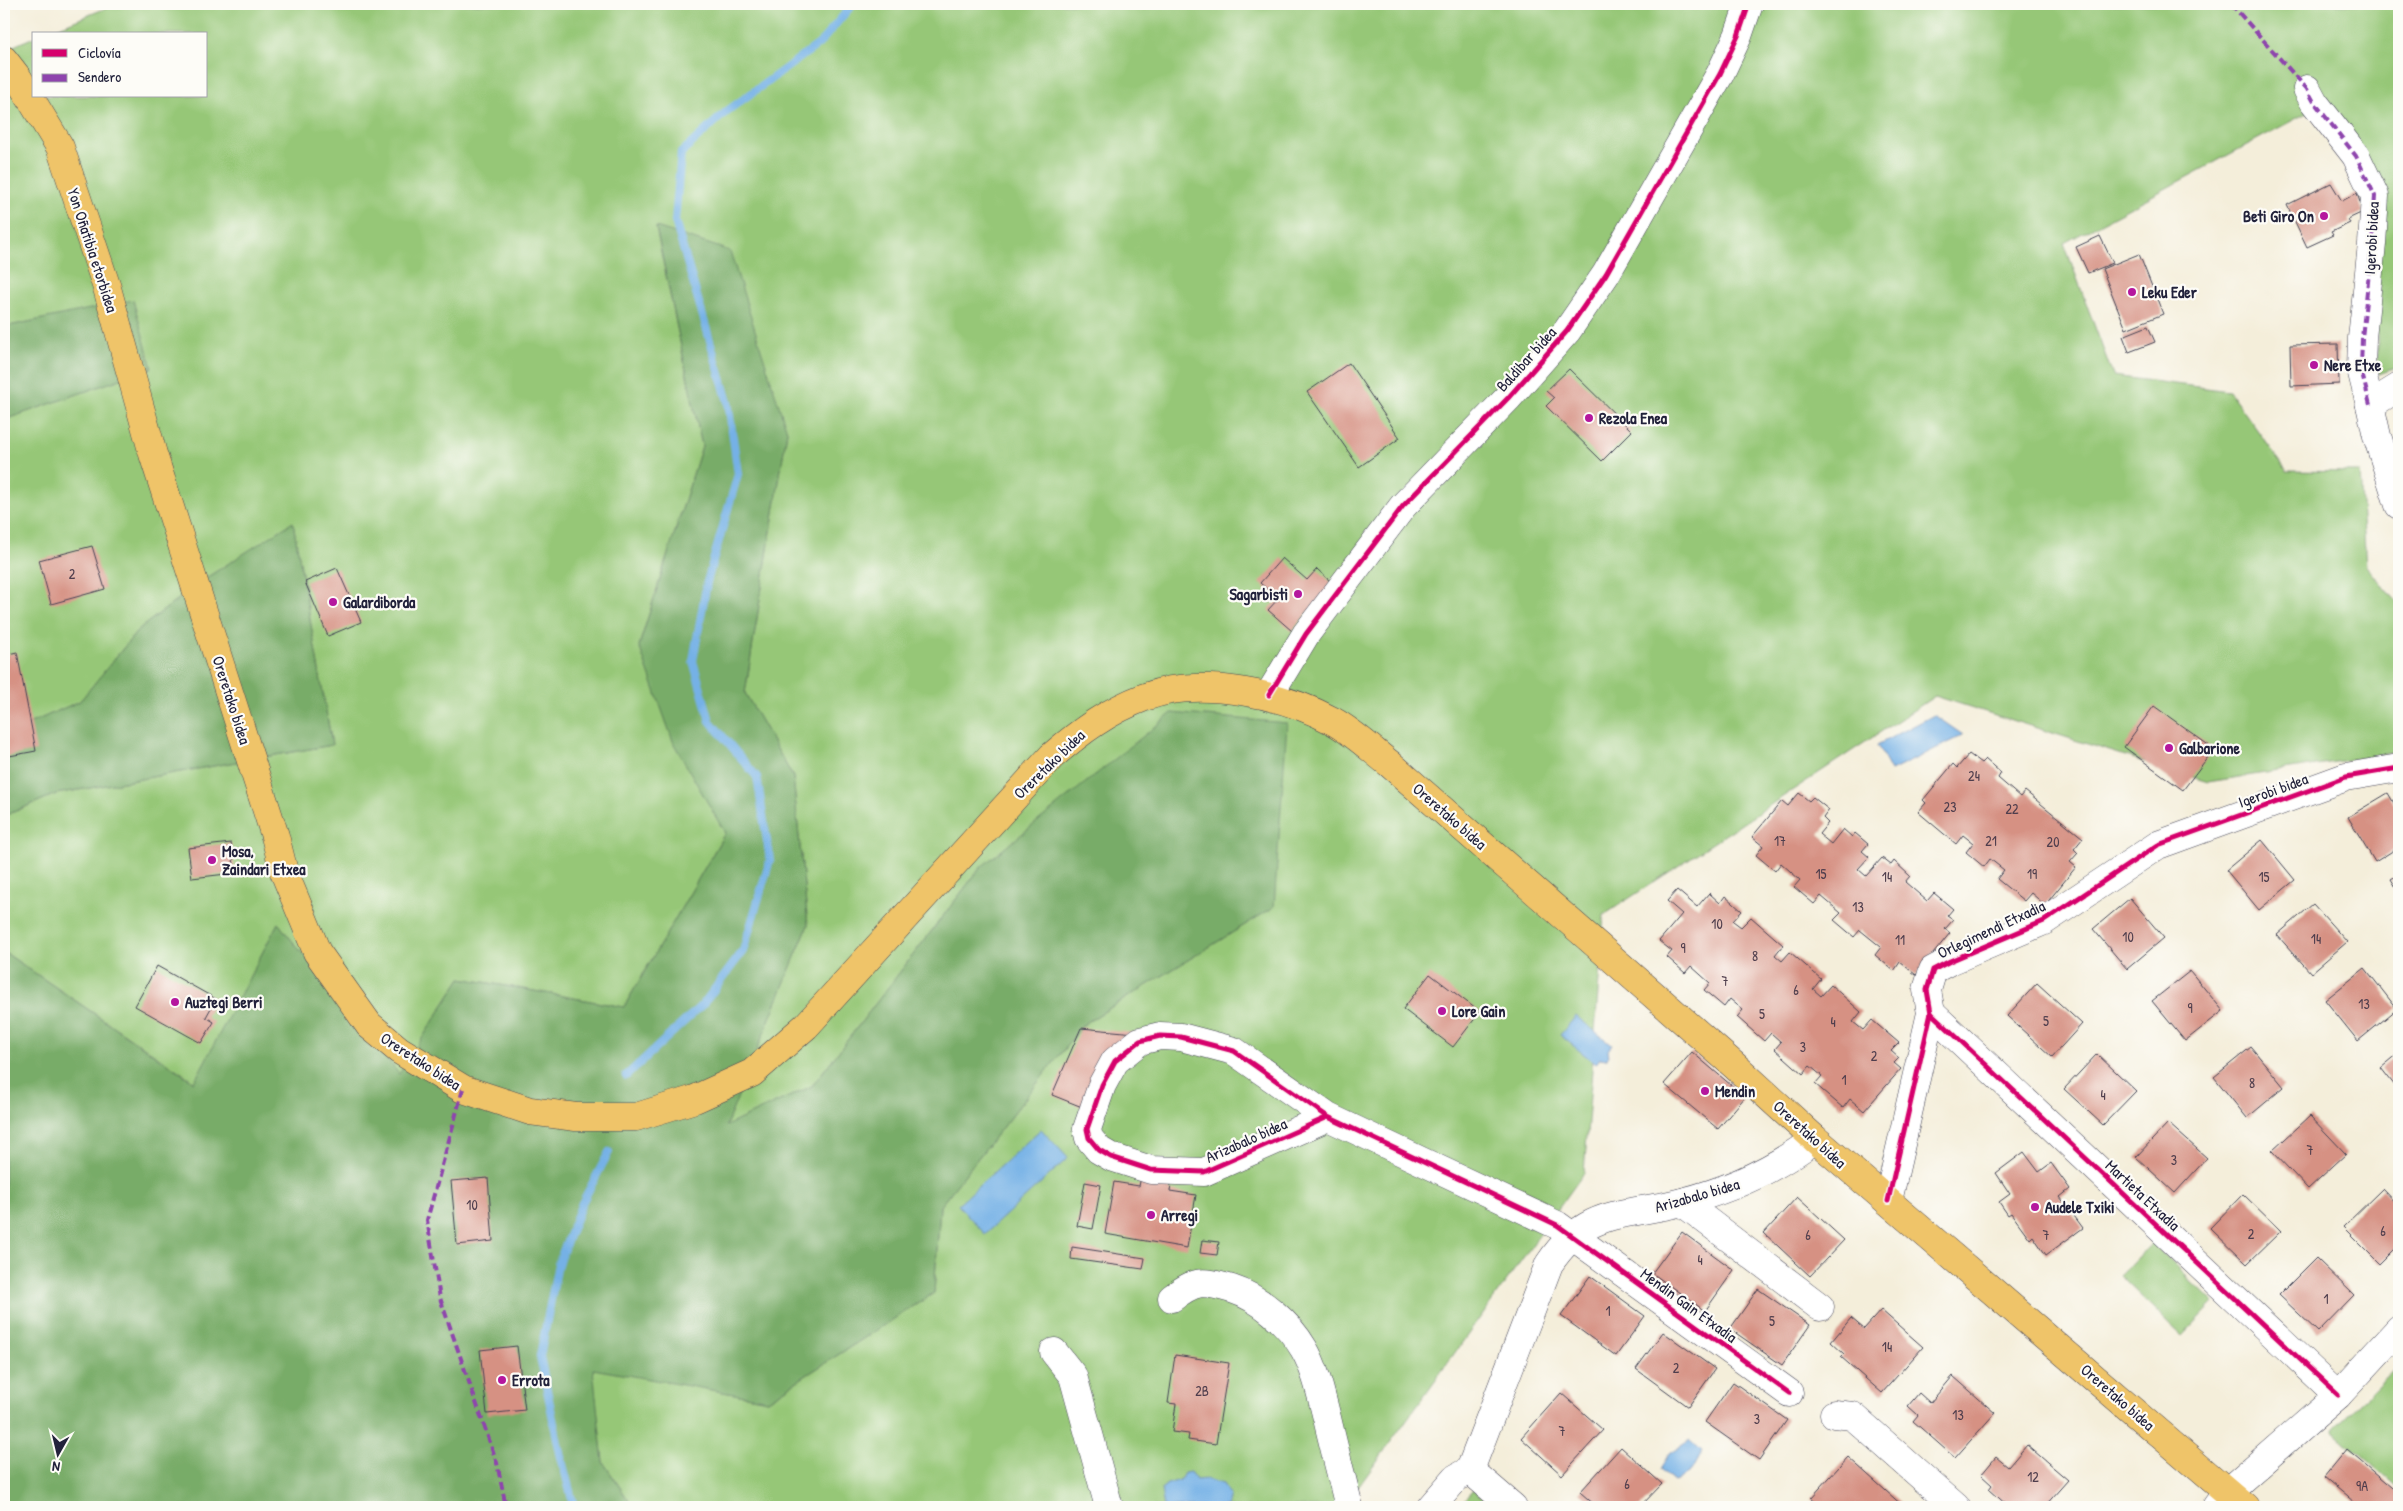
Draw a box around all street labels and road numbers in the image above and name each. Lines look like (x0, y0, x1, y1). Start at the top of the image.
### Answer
street label: Yon Oñatibia etorbidea (63, 185, 123, 315)
street label: Igerobi bidea (2358, 201, 2384, 275)
street label: Baldibar bidea (1491, 322, 1561, 396)
street label: Oreretako bidea (207, 653, 257, 747)
street label: Oreretako bidea (1008, 724, 1090, 804)
street label: Igerobi bidea (2235, 767, 2311, 813)
street label: Oreretako bidea (1408, 778, 1492, 854)
street label: Orlegimendi Etxadia (1934, 894, 2048, 964)
street label: Oreretako bidea (377, 1027, 465, 1095)
street label: Oreretako bidea (1769, 1095, 1851, 1173)
street label: Arizabalo bidea (1202, 1112, 1290, 1168)
street label: Martieta Etxadia (2101, 1155, 2185, 1235)
street label: Arizabalo bidea (1652, 1172, 1742, 1218)
street label: Mendin Gain Etxadia (1636, 1262, 1742, 1348)
street label: Oreretako bidea (2076, 1359, 2160, 1435)

